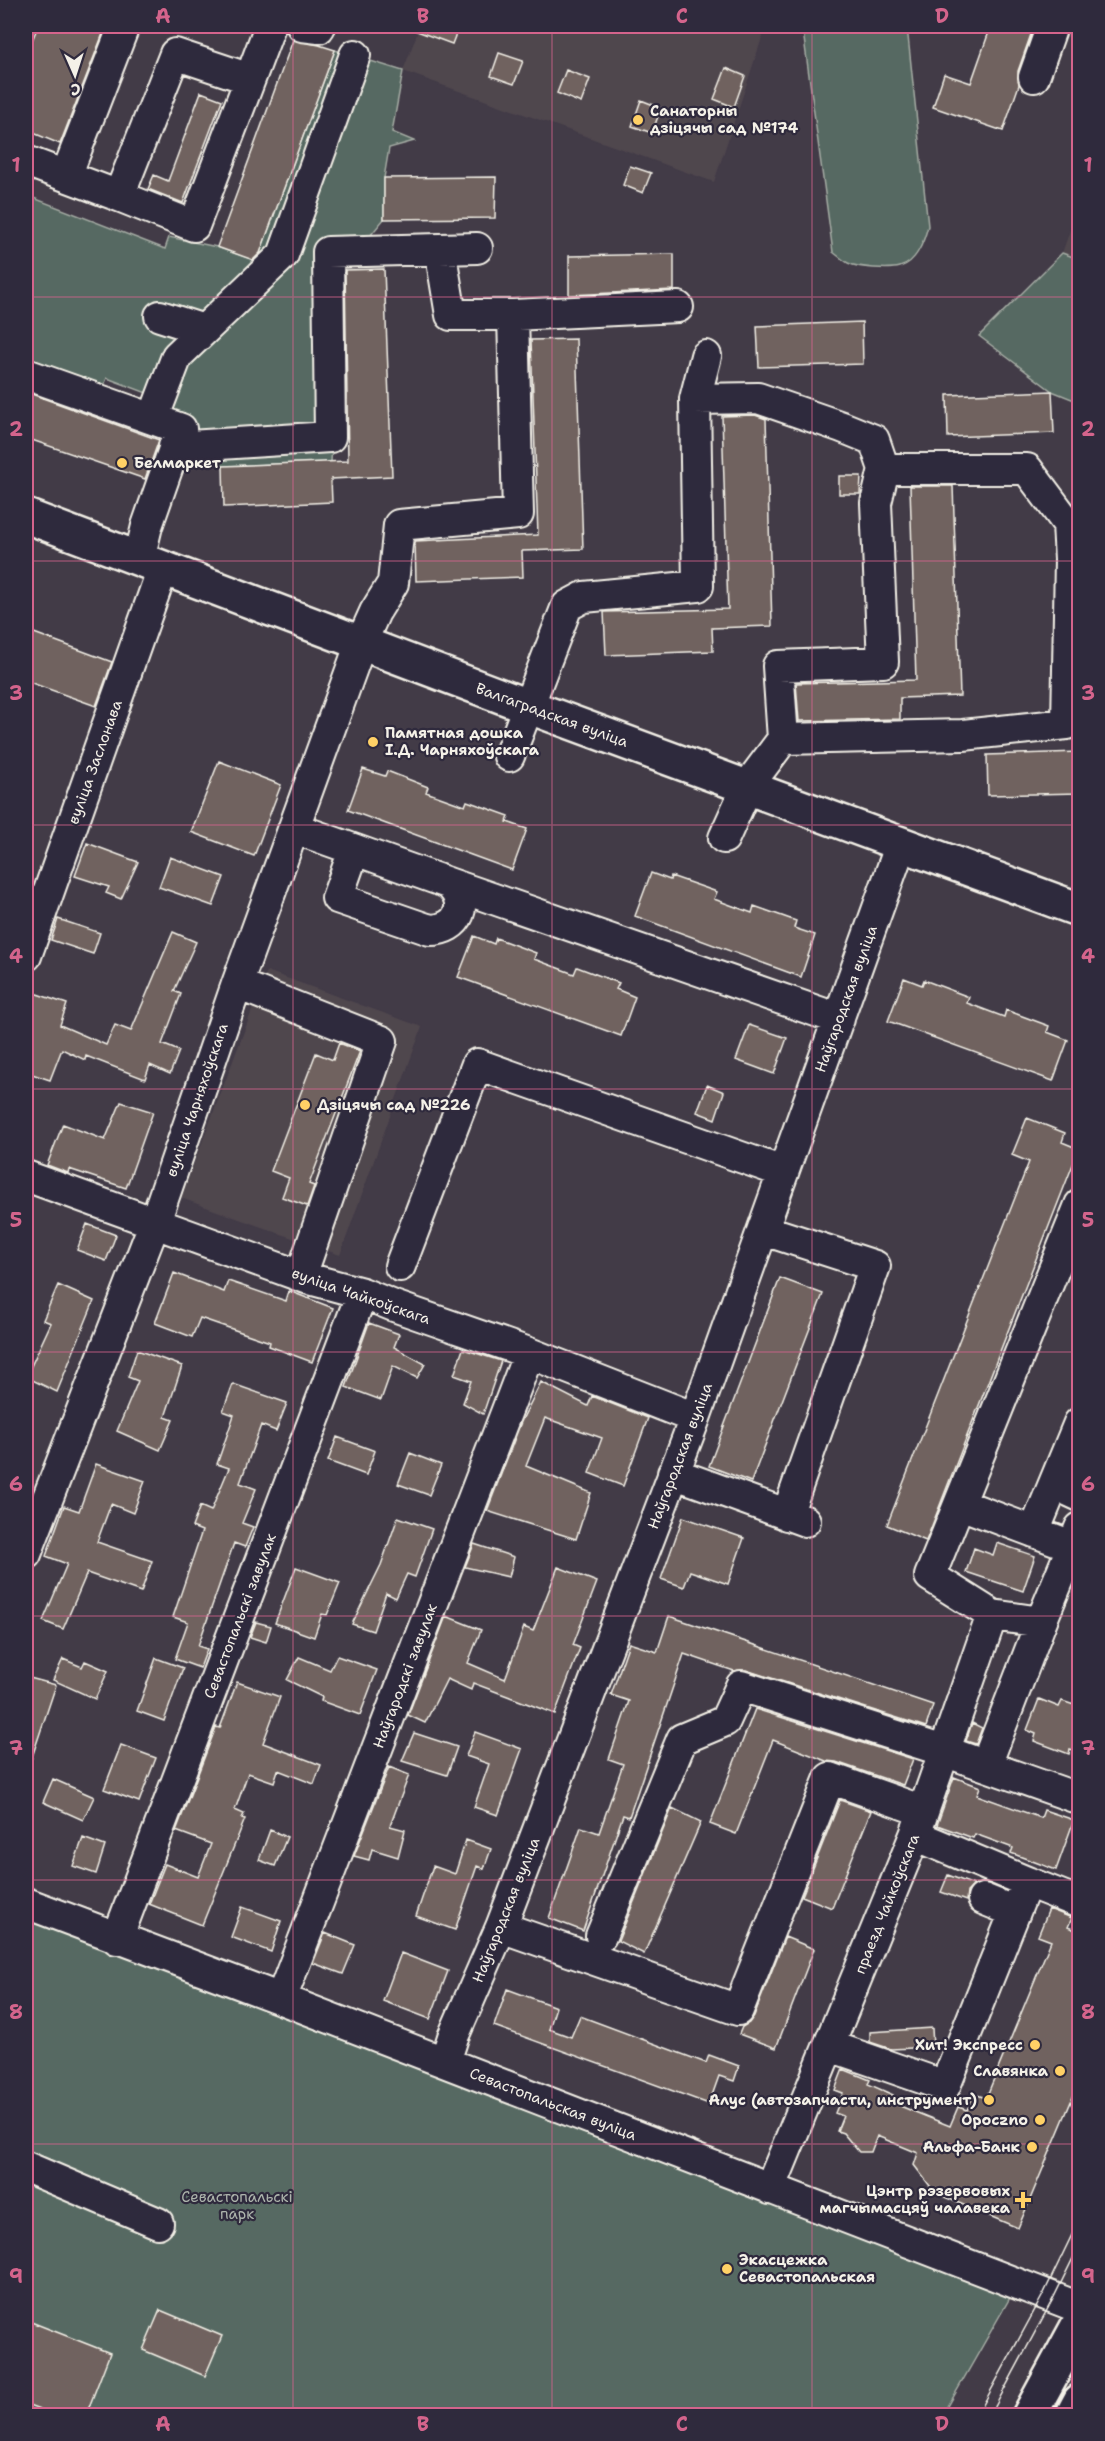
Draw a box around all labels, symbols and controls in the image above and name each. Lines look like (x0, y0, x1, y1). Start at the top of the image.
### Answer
text: A (155, 3, 171, 29)
text: B (417, 3, 429, 29)
text: C (676, 3, 688, 29)
text: D (935, 3, 949, 29)
north arrow (45, 45, 105, 105)
text: С (70, 79, 81, 100)
place label: Санаторны дзіцячы сад №174 (650, 101, 799, 138)
marker: Санаторны дзіцячы сад №174 (631, 113, 645, 127)
text: 1 (11, 152, 21, 178)
text: 1 (1083, 152, 1093, 178)
text: 2 (9, 416, 23, 442)
text: 2 (1081, 416, 1095, 442)
place label: Белмаркет (134, 453, 221, 473)
marker: Белмаркет (115, 456, 129, 470)
street label: Валгаградская вуліца (473, 678, 632, 752)
text: 3 (9, 680, 23, 706)
text: 3 (1081, 680, 1095, 706)
street label: вуліца Заслонава (63, 696, 127, 827)
place label: Памятная дошка І.Д. Чарняхоўскага (385, 723, 540, 760)
marker: Памятная дошка І.Д. Чарняхоўскага (366, 735, 380, 749)
street label: Наўгародская вуліца (810, 922, 882, 1075)
text: 4 (9, 943, 23, 969)
text: 4 (1081, 943, 1095, 969)
street label: вуліца Чарняхоўскага (161, 1020, 233, 1179)
place label: Дзіцячы сад №226 (317, 1095, 470, 1115)
marker: Дзіцячы сад №226 (298, 1098, 312, 1112)
text: 5 (10, 1207, 22, 1233)
text: 5 (1082, 1207, 1094, 1233)
street label: вуліца Чайкоўскага (289, 1263, 434, 1329)
street label: Наўгародская вуліца (643, 1379, 717, 1532)
text: 6 (9, 1471, 23, 1497)
text: 6 (1081, 1471, 1095, 1497)
street label: Севастопальскі завулак (199, 1530, 281, 1702)
street label: Наўгародскі завулак (368, 1601, 442, 1751)
text: 7 (9, 1735, 23, 1761)
text: 7 (1081, 1735, 1095, 1761)
street label: праезд Чайкоўскага (850, 1830, 924, 1977)
street label: Наўгародская вуліца (468, 1834, 545, 1986)
text: 8 (9, 1999, 23, 2025)
text: 8 (1081, 1999, 1095, 2025)
place label: Хит! Экспресс (915, 2035, 1023, 2055)
marker: Хит! Экспресс (1028, 2038, 1042, 2052)
place label: Славянка (973, 2061, 1049, 2081)
street label: Севастопальская вуліца (467, 2063, 640, 2145)
marker: Славянка (1053, 2064, 1067, 2078)
place label: Алус (автозапчасти, инструмент) (709, 2090, 977, 2110)
marker: Алус (автозапчасти, инструмент) (982, 2093, 996, 2107)
place label: Opoczno (961, 2110, 1028, 2130)
marker: Opoczno (1033, 2113, 1047, 2127)
place label: Альфа-Банк (923, 2137, 1021, 2157)
marker: Альфа-Банк (1025, 2140, 1039, 2154)
place label: Цэнтр рэзервовых магчымасцяў чалавека (819, 2181, 1011, 2218)
park label: Севастопальскі парк (181, 2187, 293, 2224)
marker: Цэнтр рэзервовых магчымасцяў чалавека (1014, 2191, 1032, 2209)
place label: Экасцежка Севастопальская (739, 2250, 875, 2287)
marker: Экасцежка Севастопальская (720, 2262, 734, 2276)
text: 9 (9, 2263, 23, 2289)
text: 9 (1081, 2263, 1095, 2289)
text: A (155, 2411, 171, 2437)
text: B (417, 2411, 429, 2437)
text: C (676, 2411, 688, 2437)
text: D (935, 2411, 949, 2437)

